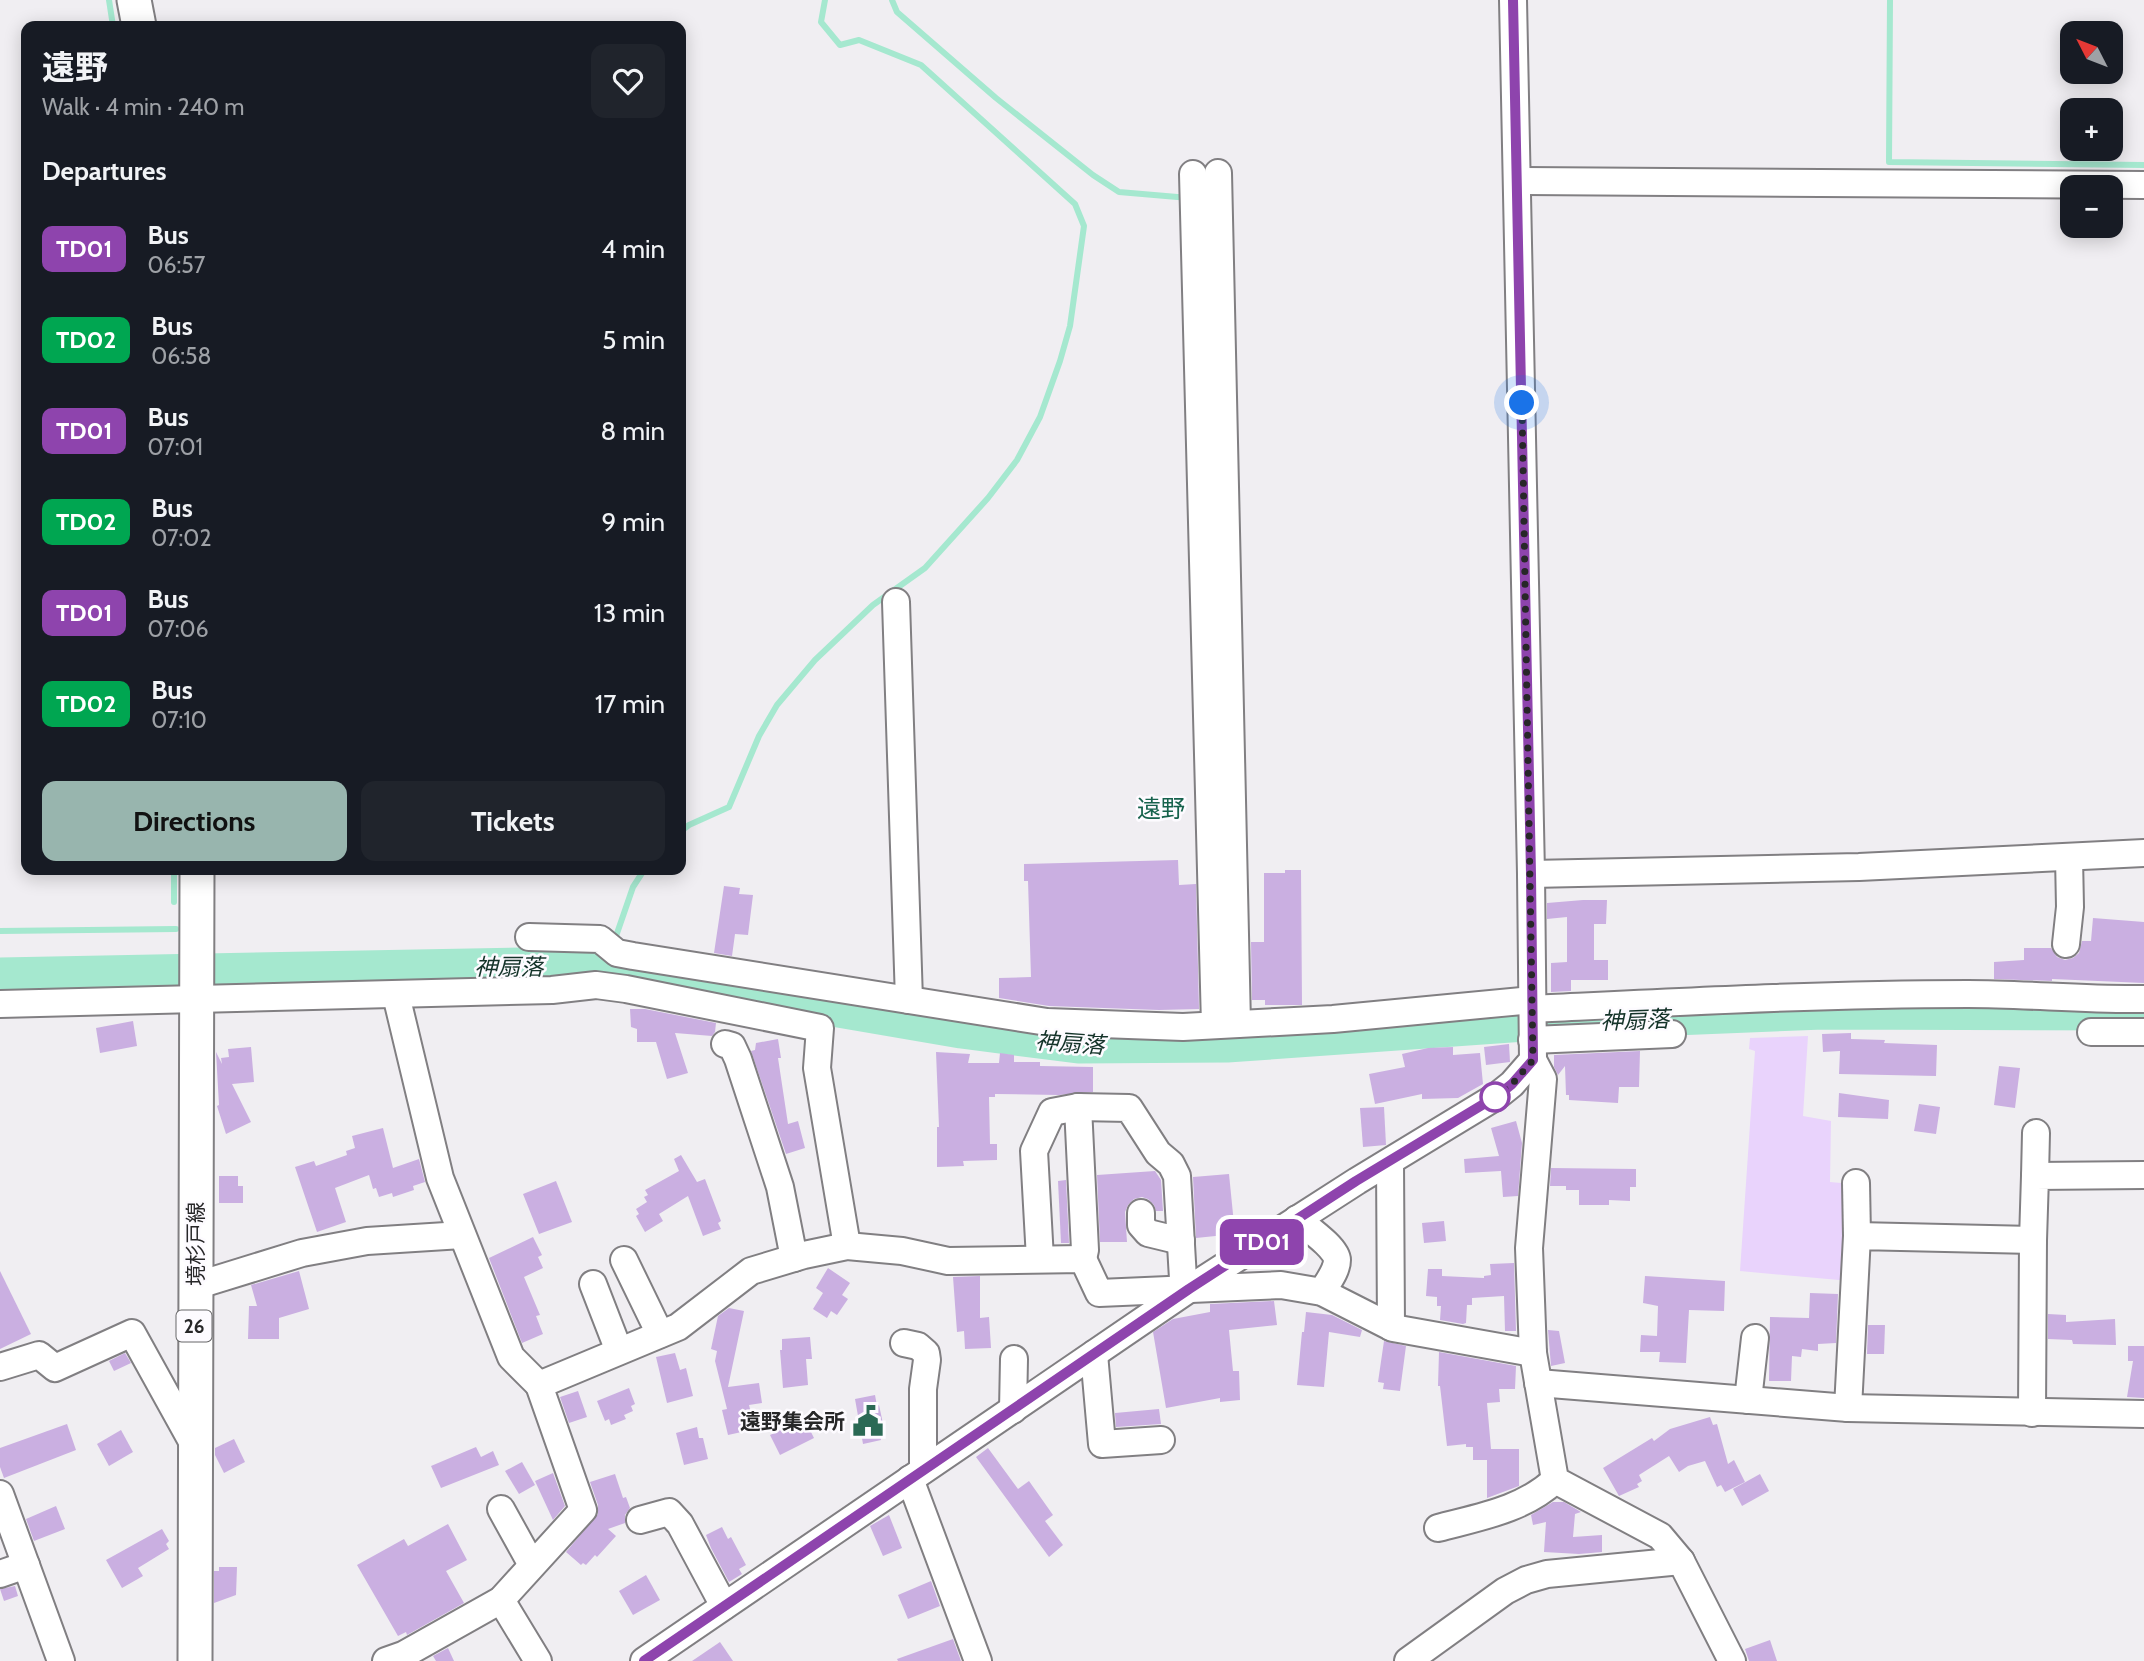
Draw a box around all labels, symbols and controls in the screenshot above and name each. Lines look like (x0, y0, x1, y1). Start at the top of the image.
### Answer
north arrow (2060, 21, 2123, 84)
map controls (2060, 21, 2123, 238)
button: heart (591, 44, 665, 118)
text: 遠野 (42, 47, 108, 87)
text: Walk · 4 min · 240 m (42, 93, 244, 121)
button: + (2060, 98, 2123, 161)
text: Departures (42, 155, 166, 187)
button: − (2060, 175, 2123, 238)
text: Bus (147, 219, 189, 251)
text: 4 min (601, 233, 665, 265)
text: TD01 (56, 234, 112, 263)
text: 06:57 (147, 251, 205, 279)
text: Bus (151, 310, 193, 342)
text: 5 min (602, 324, 665, 356)
text: TD02 (56, 325, 116, 354)
text: 06:58 (151, 342, 212, 370)
your location (1504, 385, 1539, 420)
text: Bus (147, 401, 189, 433)
text: 8 min (601, 415, 665, 447)
text: TD01 (56, 416, 112, 445)
text: 07:01 (147, 433, 203, 461)
text: Bus (151, 492, 193, 524)
text: 9 min (602, 506, 665, 538)
text: TD02 (56, 507, 116, 536)
text: 07:02 (151, 524, 211, 552)
text: Bus (147, 583, 189, 615)
text: 13 min (594, 597, 665, 629)
text: TD01 (56, 598, 112, 627)
text: 07:06 (147, 615, 209, 643)
text: Bus (151, 674, 193, 706)
text: 17 min (595, 688, 665, 720)
text: TD02 (56, 689, 116, 718)
text: 07:10 (151, 706, 207, 734)
button: Directions (42, 781, 347, 861)
button: Tickets (361, 781, 665, 861)
district label: 遠野 (1137, 794, 1185, 823)
water label: 神扇落 (475, 953, 548, 981)
water label: 神扇落 (1600, 1005, 1674, 1035)
water label: 神扇落 (1035, 1027, 1109, 1060)
unlabelled marker (1480, 1082, 1510, 1112)
street label: 境杉戸線 (183, 1202, 208, 1286)
line badge: TD01 (1213, 1219, 1311, 1265)
text: TD01 (1234, 1227, 1290, 1256)
road number: 26 (176, 1310, 212, 1342)
public building icon: 遠野集会所 (851, 1404, 885, 1438)
place label: 遠野集会所 (740, 1409, 845, 1434)

